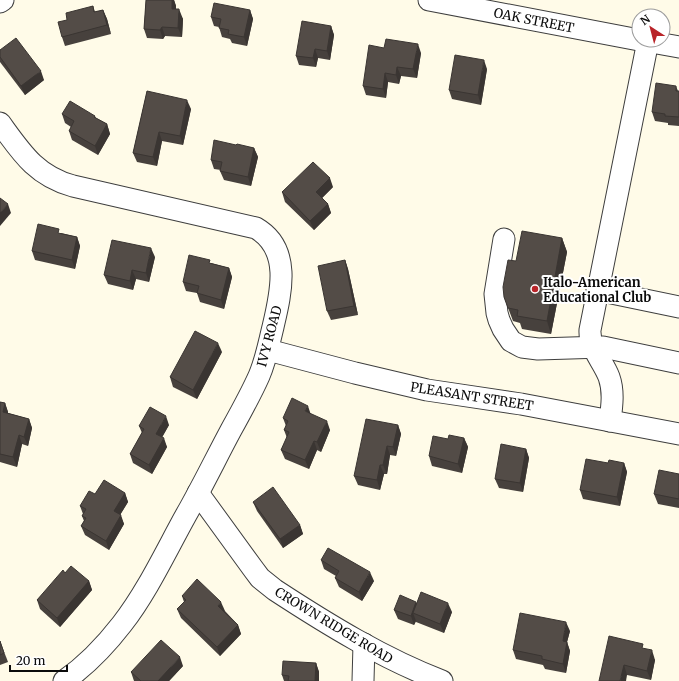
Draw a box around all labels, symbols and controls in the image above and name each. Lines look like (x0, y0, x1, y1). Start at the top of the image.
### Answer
street label: OAK STREET (492, 4, 576, 37)
north arrow (631, 8, 671, 48)
text: N (637, 12, 653, 28)
place label: Italo-American Educational Club (543, 274, 651, 306)
marker: Italo-American Educational Club (530, 284, 540, 294)
street label: IVY ROAD (253, 303, 286, 369)
street label: PLEASANT STREET (409, 378, 535, 415)
street label: CROWN RIDGE ROAD (272, 583, 396, 668)
scale bar (10, 647, 67, 673)
text: 20 m (16, 653, 45, 668)

